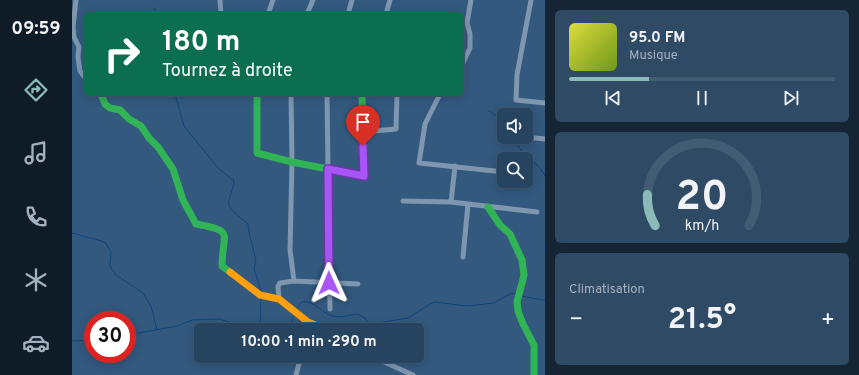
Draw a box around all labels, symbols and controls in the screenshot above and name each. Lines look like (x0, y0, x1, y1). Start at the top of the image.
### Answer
text: 09:59 (11, 18, 61, 41)
text: 180 m (162, 25, 240, 61)
icon: right (96, 28, 148, 80)
text: 95.0 FM (629, 29, 685, 48)
text: Musique (629, 48, 678, 64)
text: Tournez à droite (162, 60, 293, 83)
icon: directions (22, 76, 50, 104)
icon: previous (602, 87, 624, 109)
icon: pause (691, 87, 713, 109)
icon: next (780, 87, 802, 109)
pin (346, 105, 380, 146)
map controls (497, 108, 533, 188)
button: sound (497, 108, 533, 144)
icon: arrive (352, 111, 374, 133)
icon: music (22, 139, 50, 167)
button: search (497, 152, 533, 188)
text: 20 (676, 171, 728, 224)
icon: phone (22, 203, 50, 231)
text: km/h (685, 216, 719, 234)
position arrow (308, 262, 350, 304)
icon: climate (22, 266, 50, 294)
text: Climatisation (569, 282, 645, 298)
text: 21.5° (668, 302, 736, 339)
text: − (569, 307, 583, 334)
text: + (821, 307, 835, 334)
speed limit sign: 30 (84, 311, 136, 363)
icon: car (22, 329, 50, 357)
text: 10:00 · 1 min · 290 m (241, 333, 377, 352)

